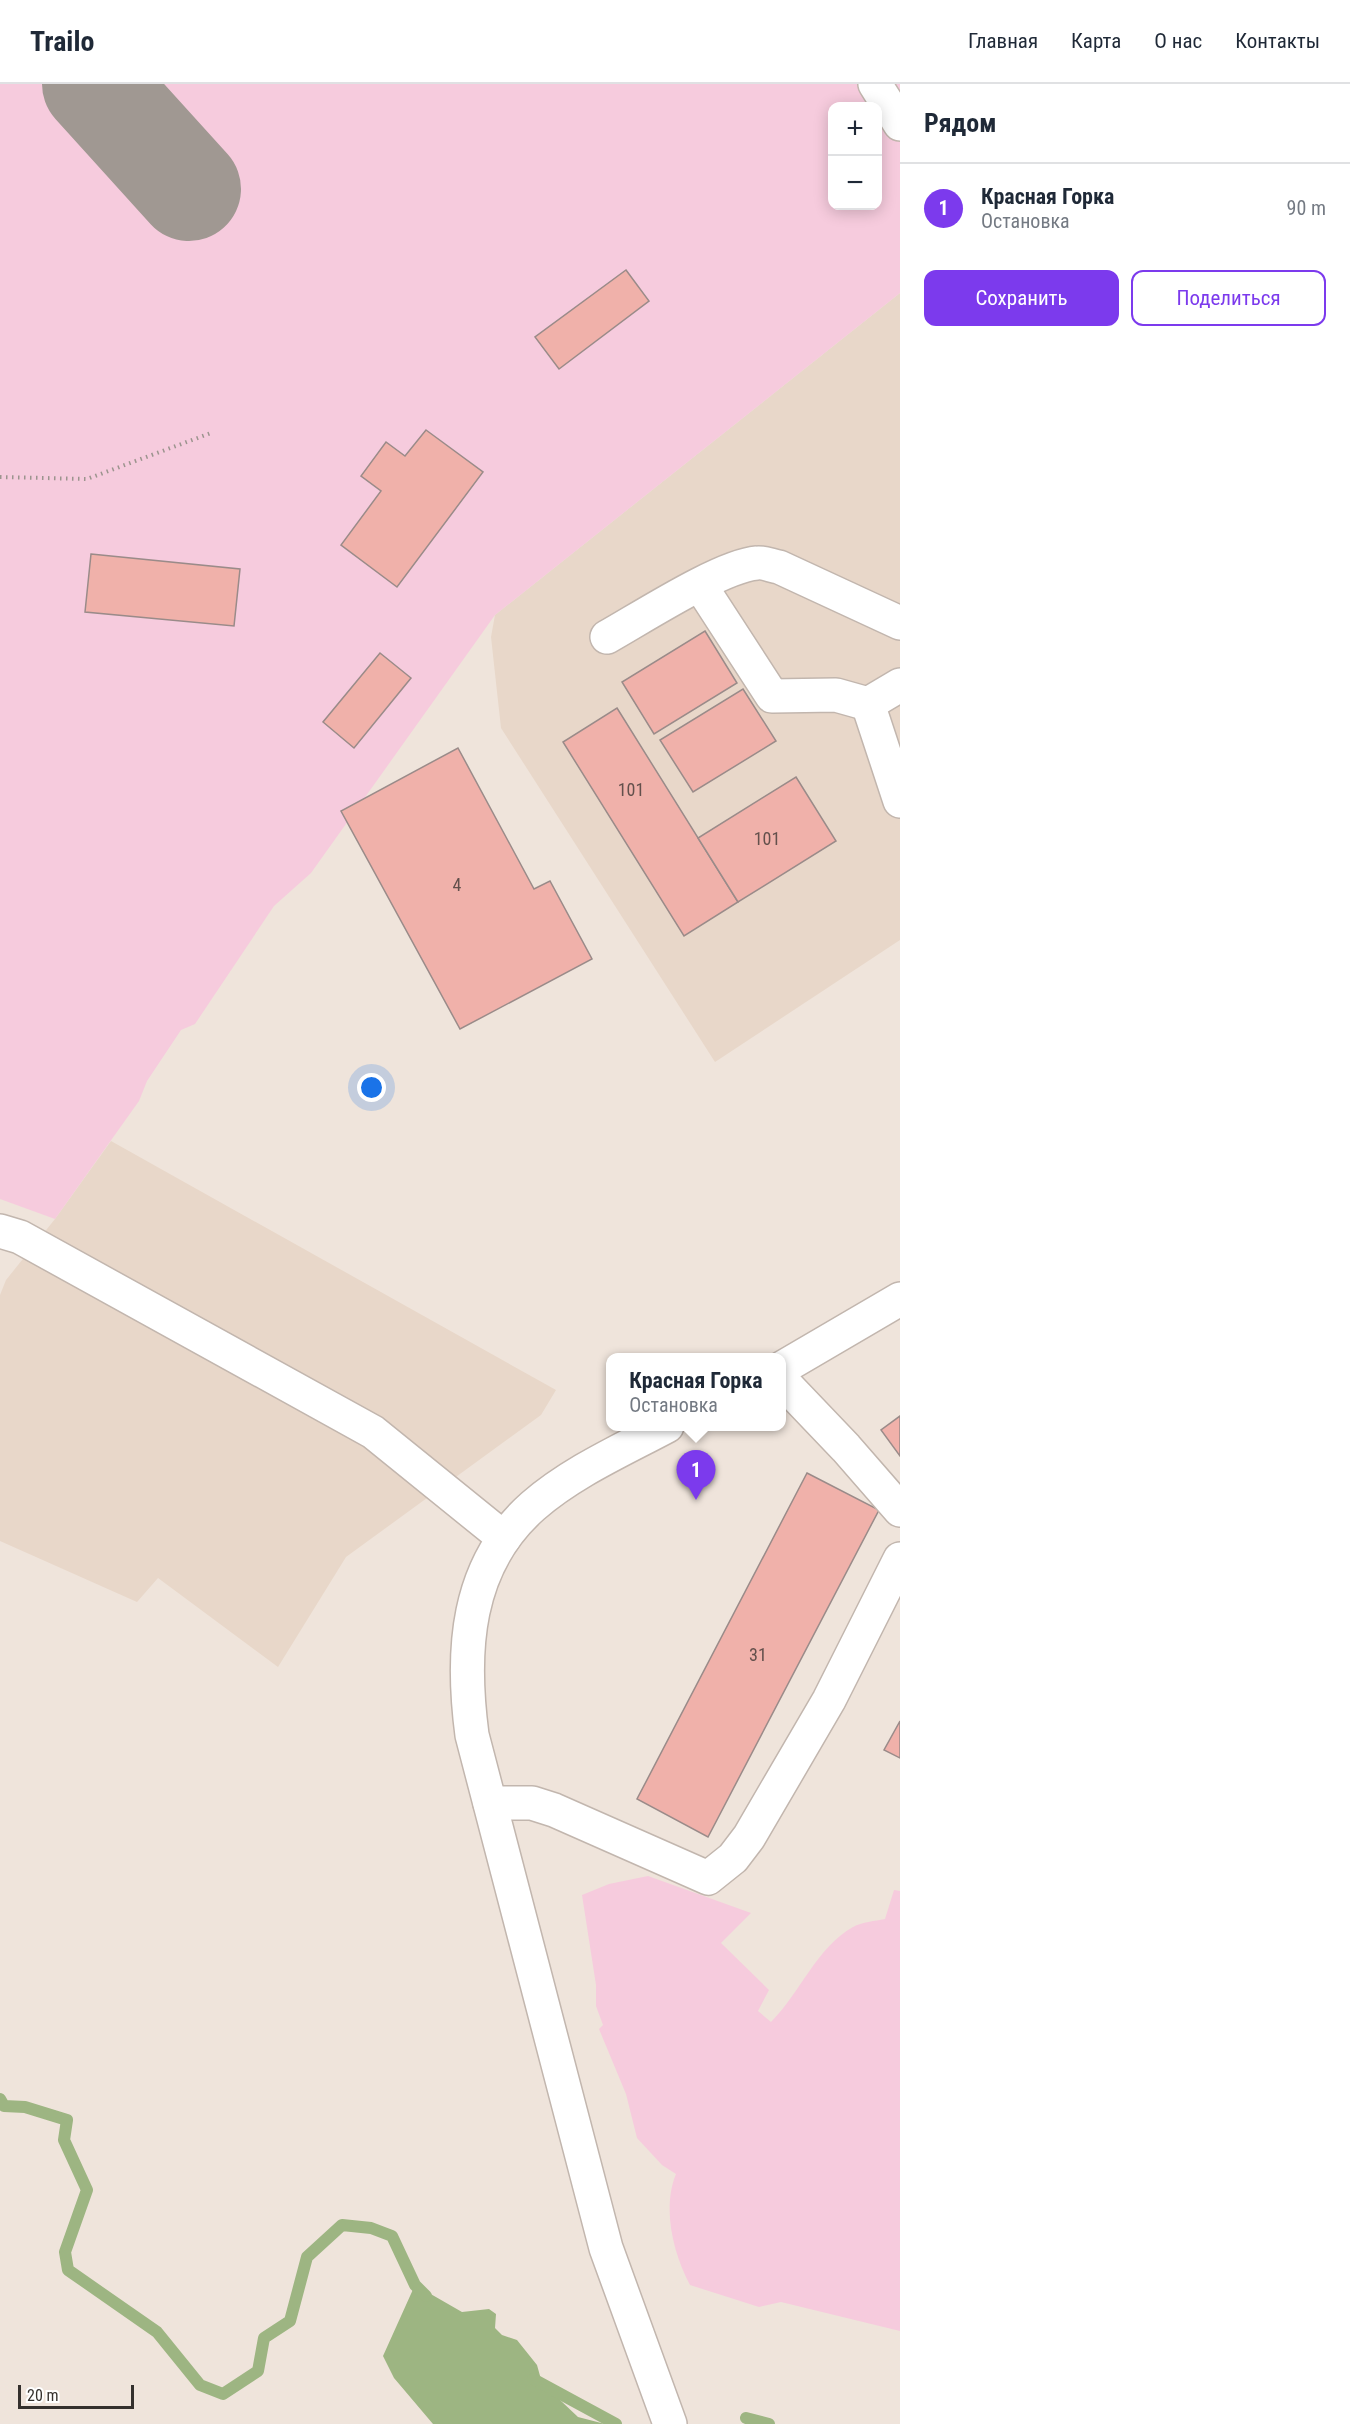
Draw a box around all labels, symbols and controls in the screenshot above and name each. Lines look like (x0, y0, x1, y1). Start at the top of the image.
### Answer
text: Trailo (30, 25, 94, 58)
text: Главная (968, 29, 1038, 53)
text: Карта (1071, 29, 1121, 53)
text: О нас (1154, 29, 1202, 53)
text: Контакты (1235, 29, 1320, 53)
map controls (828, 102, 882, 210)
button: + (828, 102, 882, 156)
text: Рядом (924, 108, 996, 138)
button: − (828, 156, 882, 210)
text: Красная Горка (981, 184, 1114, 209)
text: 1 (938, 196, 949, 220)
text: 90 m (1287, 196, 1326, 220)
text: Остановка (981, 209, 1070, 233)
button: Сохранить (924, 270, 1119, 326)
button: Поделиться (1131, 270, 1326, 326)
house number: 101 (618, 779, 644, 800)
house number: 101 (754, 828, 780, 849)
house number: 4 (453, 874, 462, 895)
your location (357, 1073, 386, 1102)
popup (606, 1353, 786, 1431)
text: Красная Горка (629, 1368, 763, 1393)
text: Остановка (629, 1393, 718, 1417)
pin: 1 (676, 1450, 716, 1500)
house number: 31 (749, 1644, 767, 1665)
scale bar (18, 2382, 134, 2410)
text: 20 m (27, 2386, 59, 2405)

